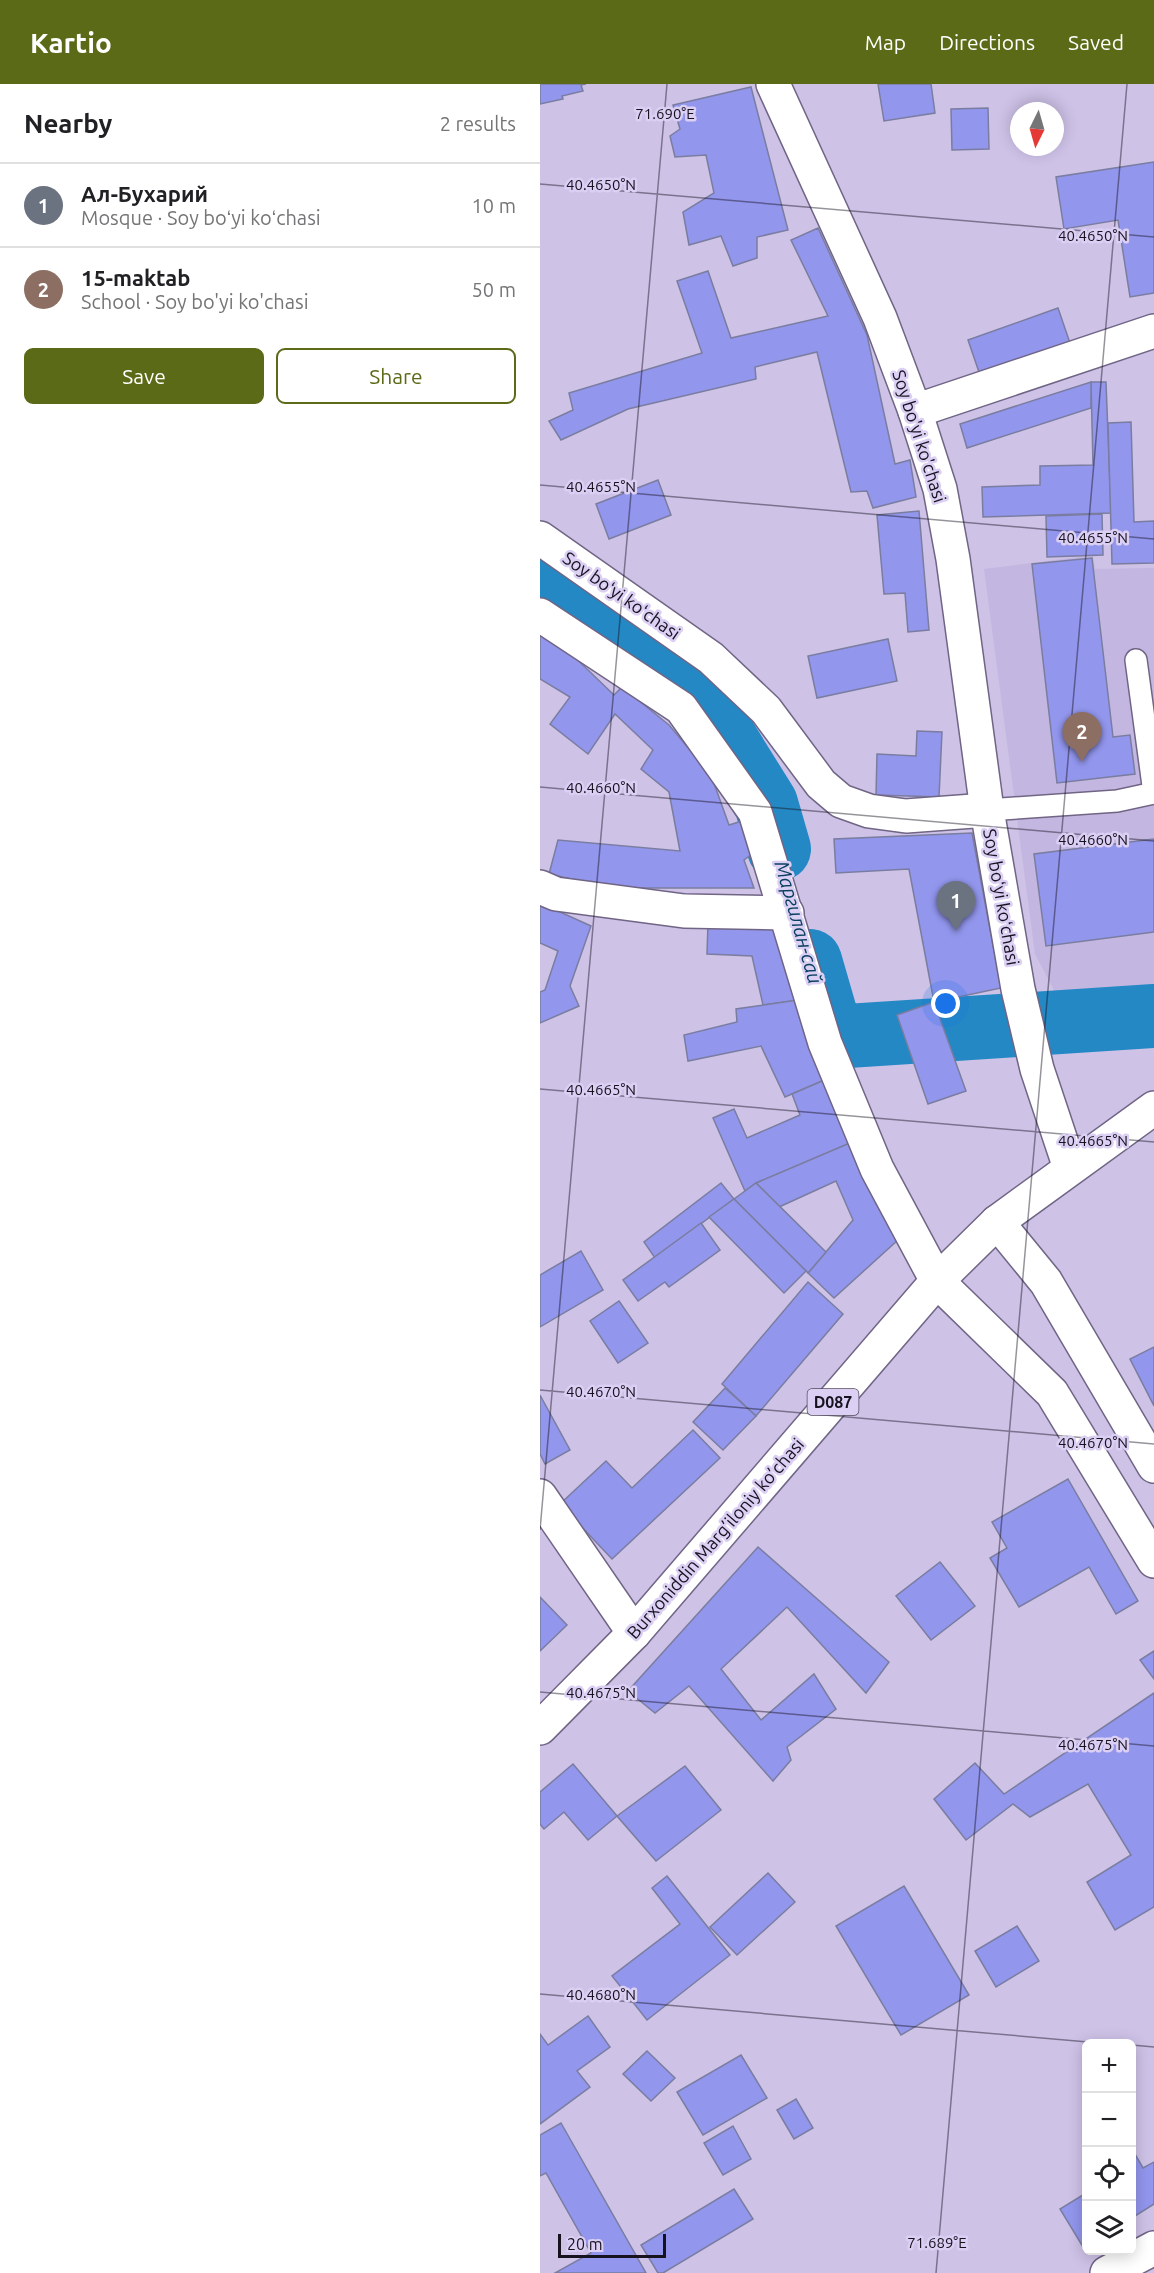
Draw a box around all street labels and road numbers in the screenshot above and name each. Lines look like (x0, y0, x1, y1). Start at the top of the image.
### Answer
street label: Soy bo'yi ko'chasi (889, 367, 951, 505)
street label: Soy boʻyi koʻchasi (560, 547, 684, 643)
street label: Soy boʻyi koʻchasi (980, 827, 1024, 967)
road number: D087 (808, 1389, 858, 1415)
street label: Burxoniddin Marg’iloniy ko’chasi (623, 1434, 807, 1642)

